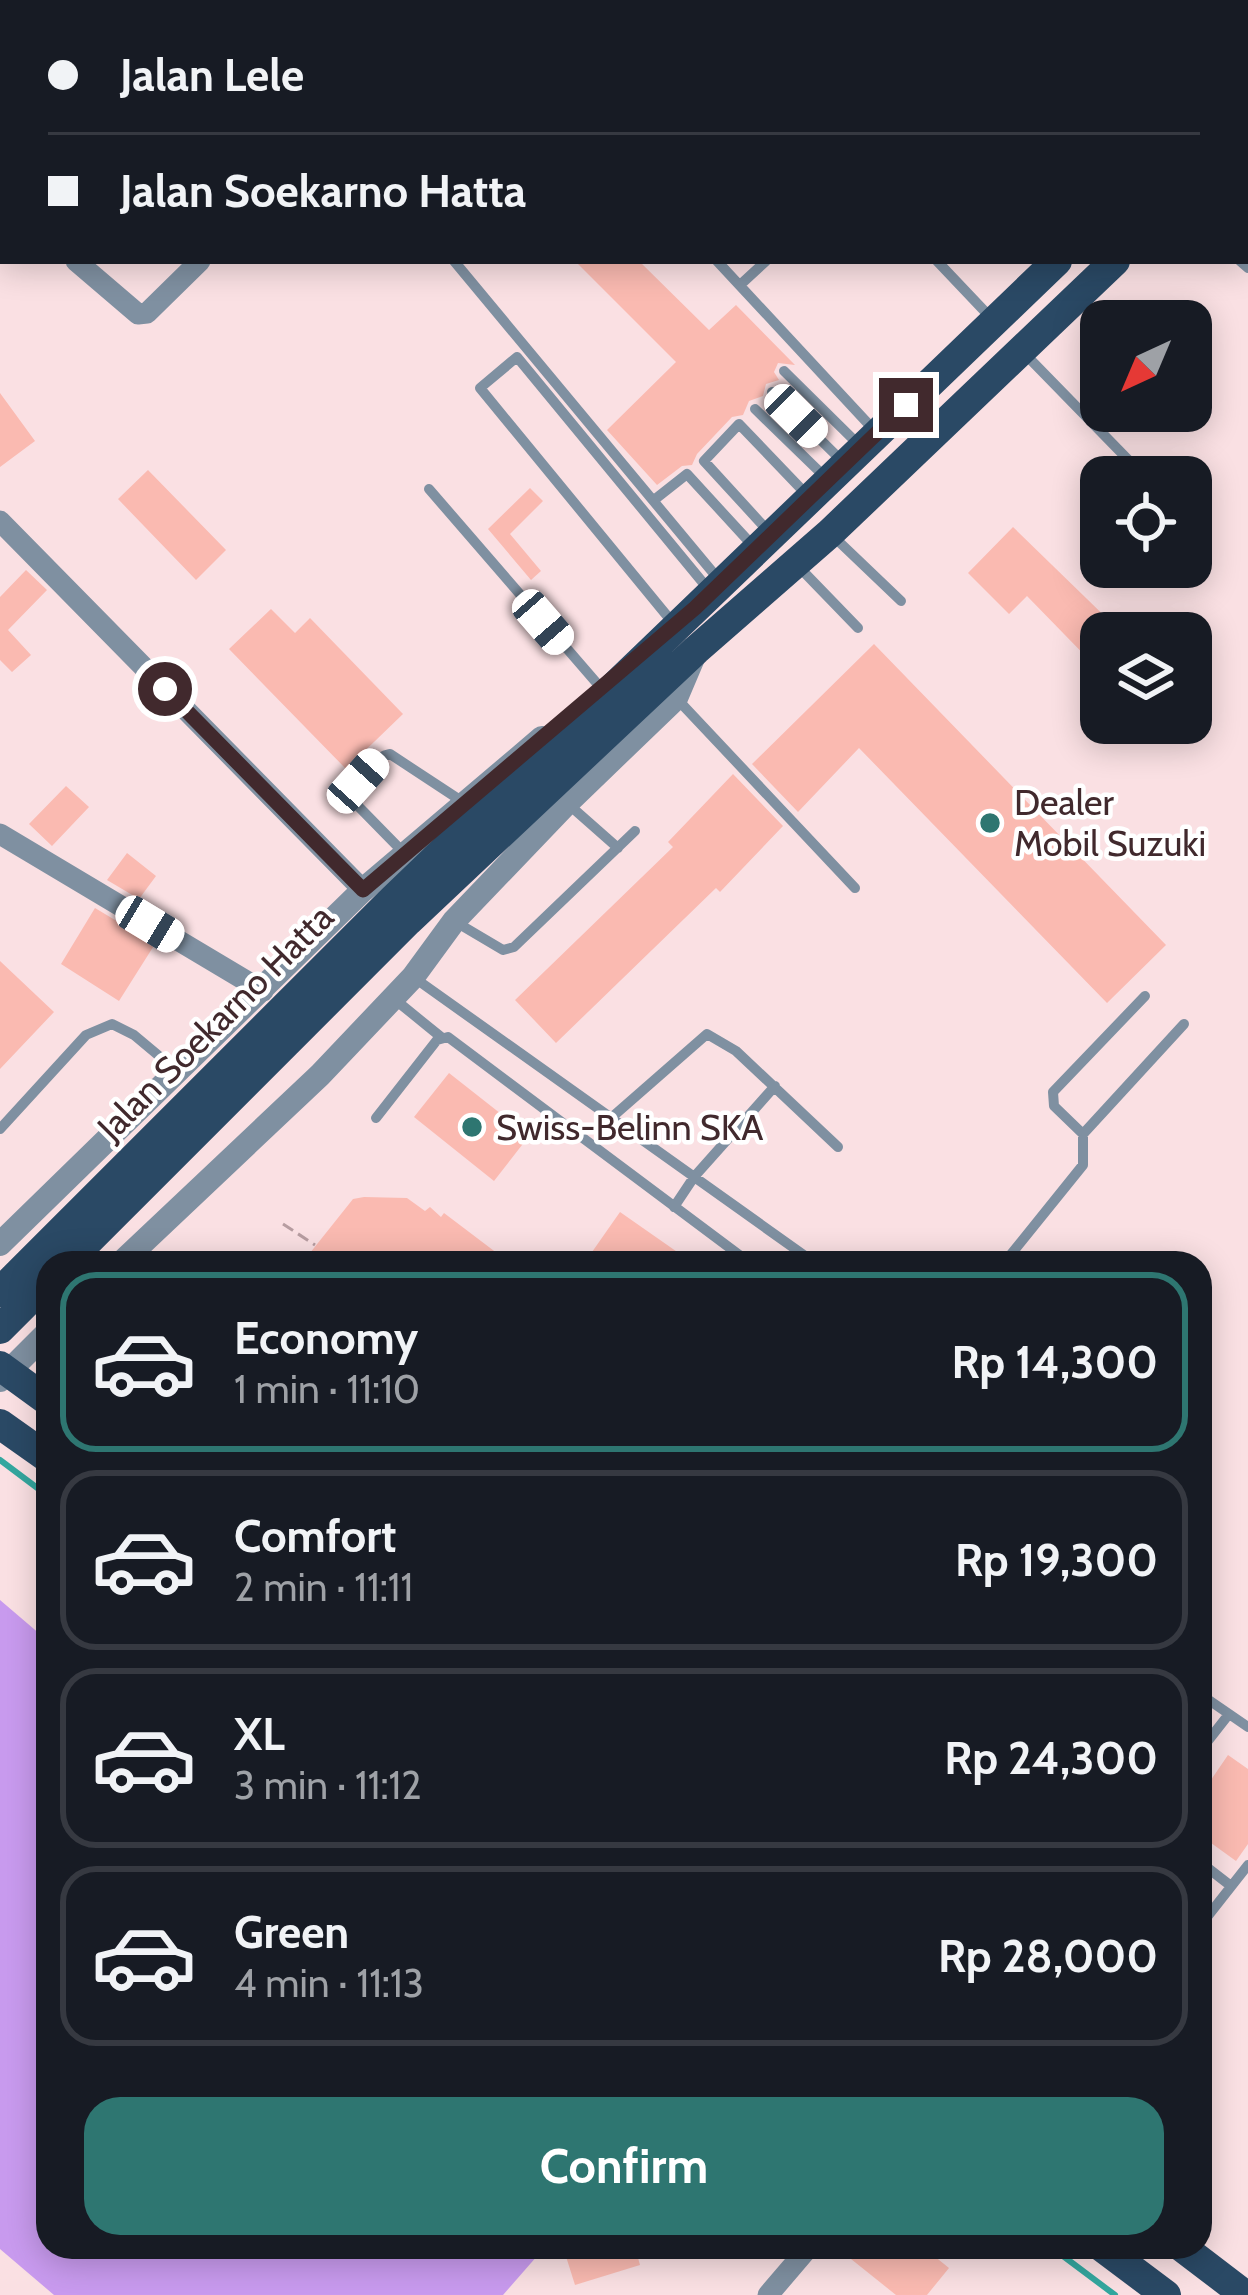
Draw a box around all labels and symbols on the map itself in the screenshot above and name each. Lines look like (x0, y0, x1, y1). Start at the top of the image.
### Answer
north arrow (1080, 300, 1212, 432)
car (758, 378, 834, 454)
route end (879, 378, 933, 432)
car (506, 583, 580, 661)
route start (138, 662, 192, 716)
car (321, 742, 395, 820)
place label: Dealer Mobil Suzuki (1014, 780, 1206, 865)
marker: Dealer Mobil Suzuki (977, 810, 1003, 836)
car (110, 890, 190, 958)
street label: Jalan Soekarno Hatta (87, 895, 342, 1150)
place label: Swiss-Belinn SKA (496, 1105, 763, 1149)
marker: Swiss-Belinn SKA (459, 1114, 485, 1140)

